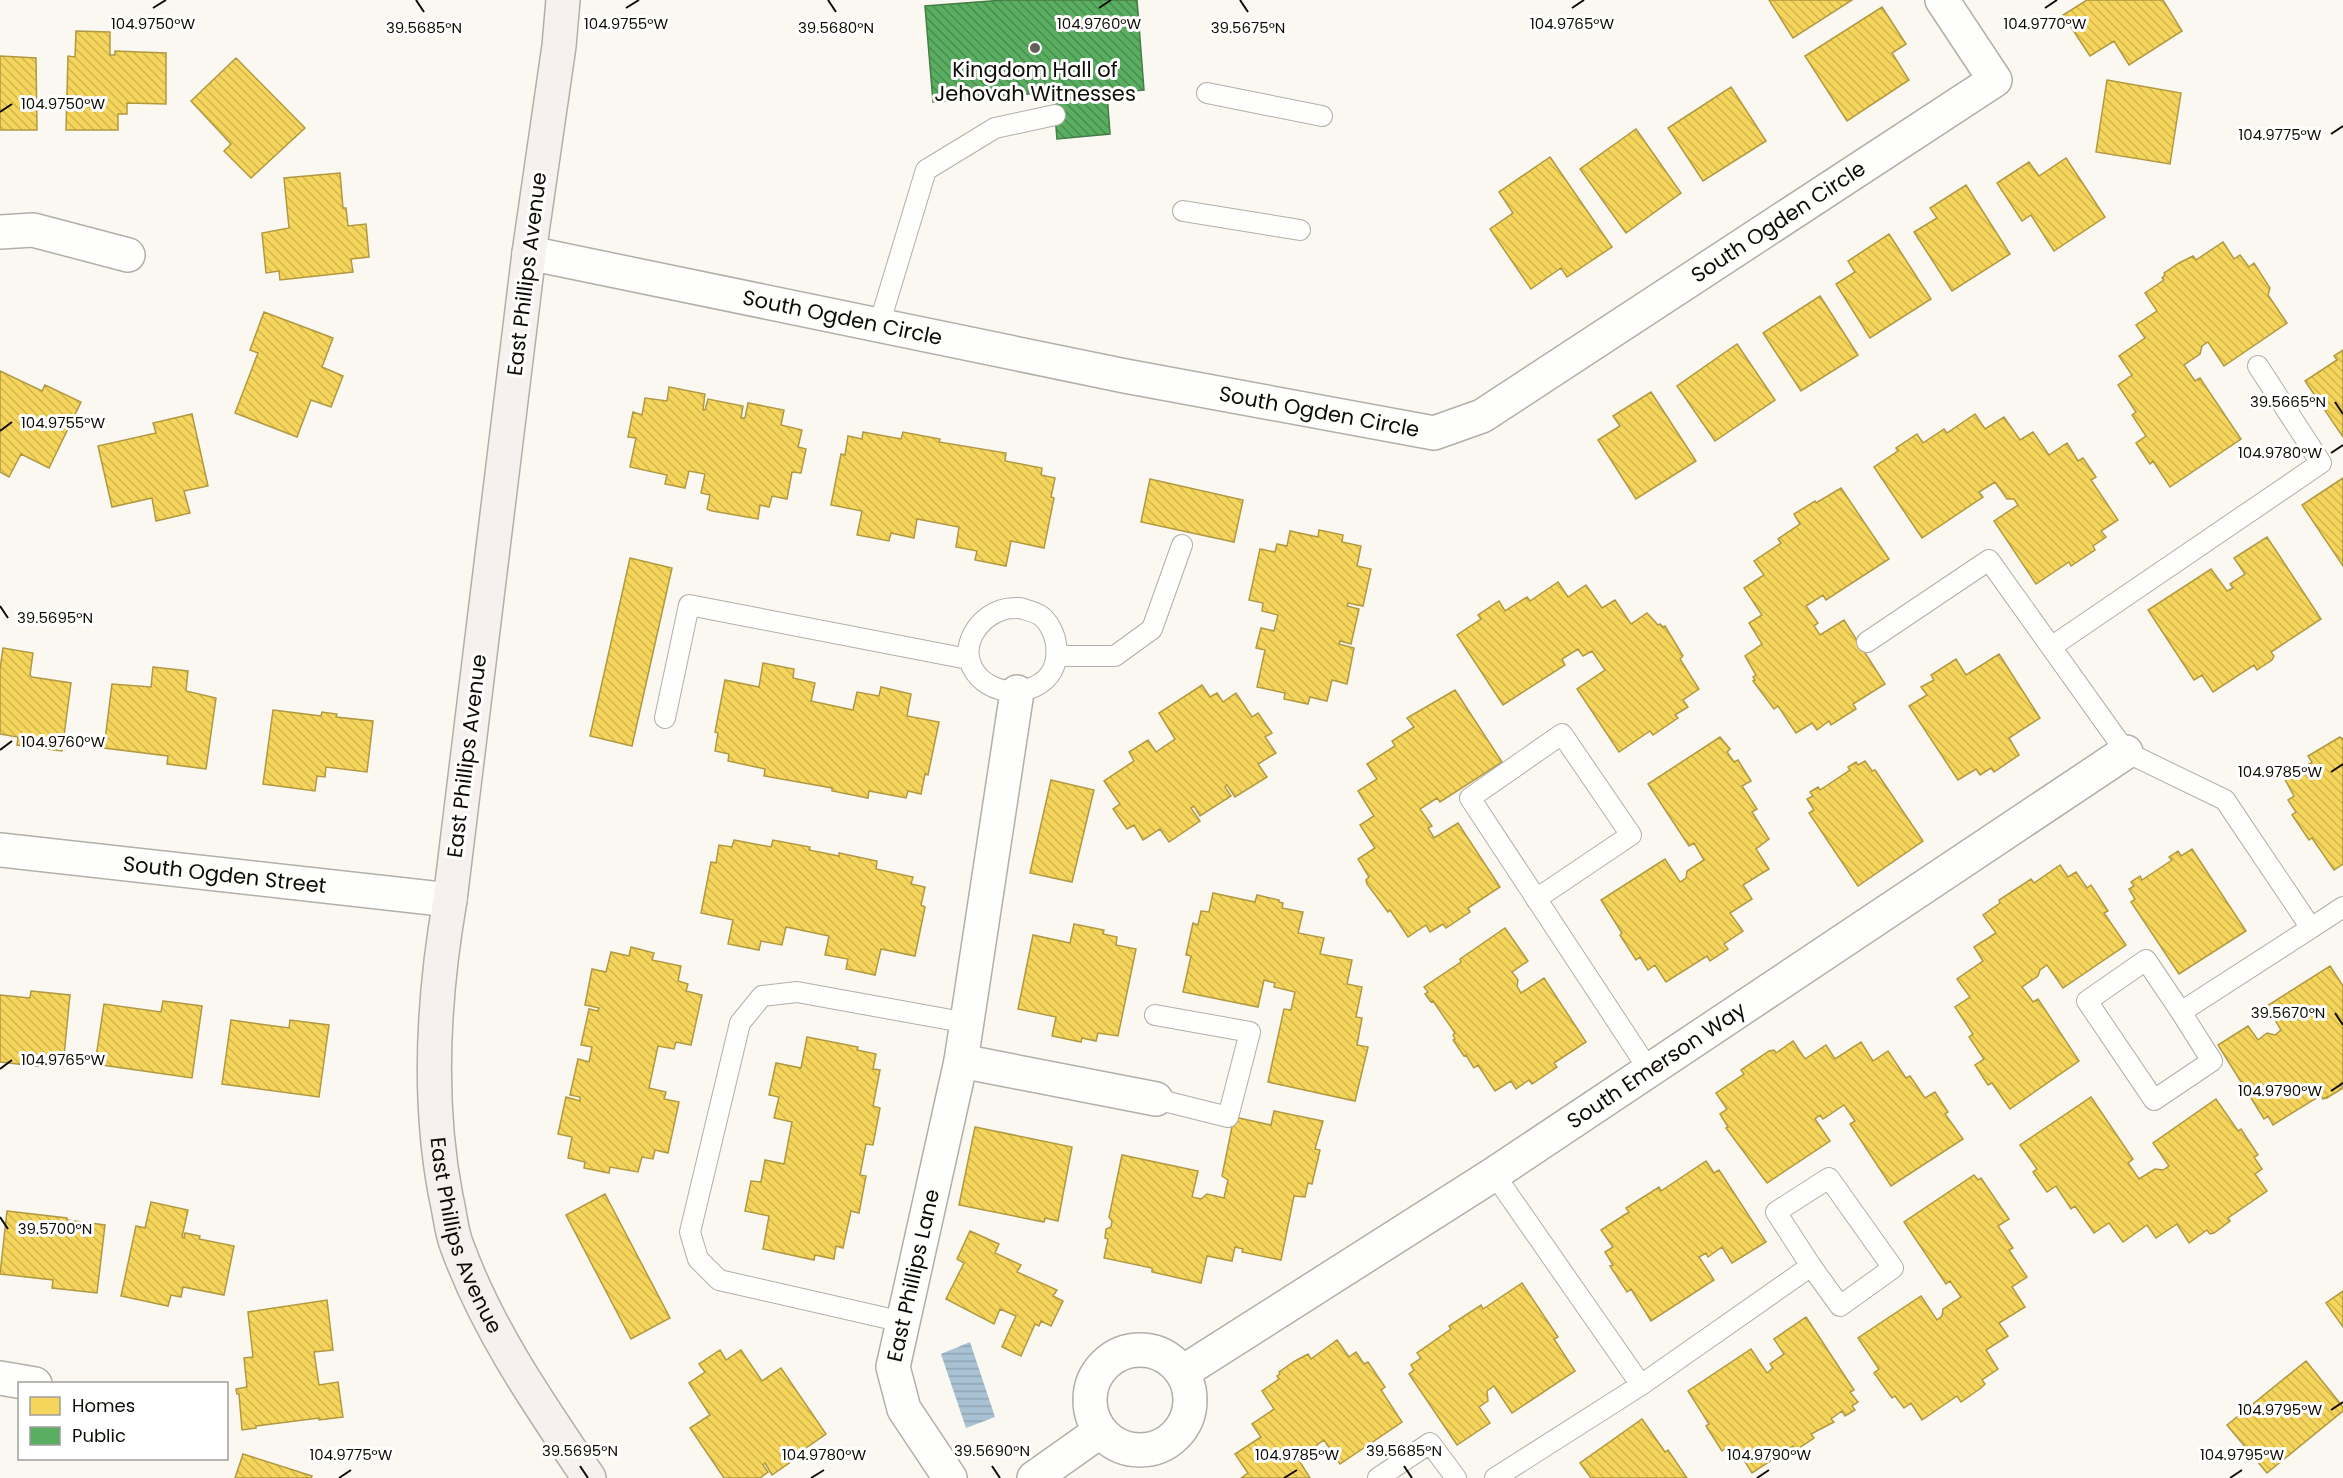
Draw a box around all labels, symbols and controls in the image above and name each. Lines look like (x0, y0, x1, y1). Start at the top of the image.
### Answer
text: 104.9750°W (111, 13, 195, 34)
text: 104.9755°W (584, 13, 668, 34)
text: 104.9760°W (1057, 13, 1141, 34)
text: 104.9765°W (1530, 13, 1614, 34)
text: 104.9770°W (2004, 13, 2087, 34)
text: 39.5685°N (386, 17, 462, 38)
text: 39.5680°N (798, 17, 874, 38)
text: 39.5675°N (1211, 17, 1285, 38)
marker: Kingdom Hall of Jehovah Witnesses (1028, 41, 1042, 55)
place label: Kingdom Hall of Jehovah Witnesses (934, 55, 1136, 108)
text: 104.9750°W (21, 93, 105, 114)
text: 104.9775°W (2239, 124, 2322, 145)
street label: South Ogden Circle (1685, 154, 1871, 289)
street label: East Phillips Avenue (500, 170, 553, 377)
street label: South Ogden Circle (740, 282, 945, 352)
street label: South Ogden Circle (1217, 379, 1422, 444)
text: 39.5665°N (2250, 391, 2326, 412)
text: 104.9755°W (21, 412, 105, 433)
text: 104.9780°W (2238, 442, 2322, 463)
text: 39.5695°N (17, 607, 93, 628)
street label: East Phillips Avenue (440, 652, 493, 859)
text: 104.9760°W (21, 731, 105, 752)
text: 104.9785°W (2238, 761, 2322, 782)
street label: South Ogden Street (121, 849, 328, 900)
street label: South Emerson Way (1561, 995, 1751, 1135)
text: 39.5670°N (2251, 1002, 2325, 1023)
text: 104.9765°W (21, 1049, 105, 1070)
text: 104.9790°W (2238, 1080, 2322, 1101)
street label: East Phillips Avenue (423, 1136, 509, 1339)
street label: East Phillips Lane (880, 1186, 946, 1365)
text: 39.5700°N (18, 1218, 92, 1239)
legend (18, 1382, 228, 1460)
text: Homes (72, 1393, 135, 1418)
text: 104.9795°W (2238, 1399, 2322, 1420)
text: Public (72, 1423, 126, 1448)
text: 39.5695°N (542, 1440, 618, 1461)
text: 39.5690°N (954, 1440, 1030, 1461)
text: 39.5685°N (1366, 1440, 1442, 1461)
text: 104.9775°W (310, 1444, 393, 1465)
text: 104.9780°W (782, 1444, 866, 1465)
text: 104.9785°W (1255, 1444, 1339, 1465)
text: 104.9790°W (1727, 1444, 1811, 1465)
text: 104.9795°W (2200, 1444, 2284, 1465)

